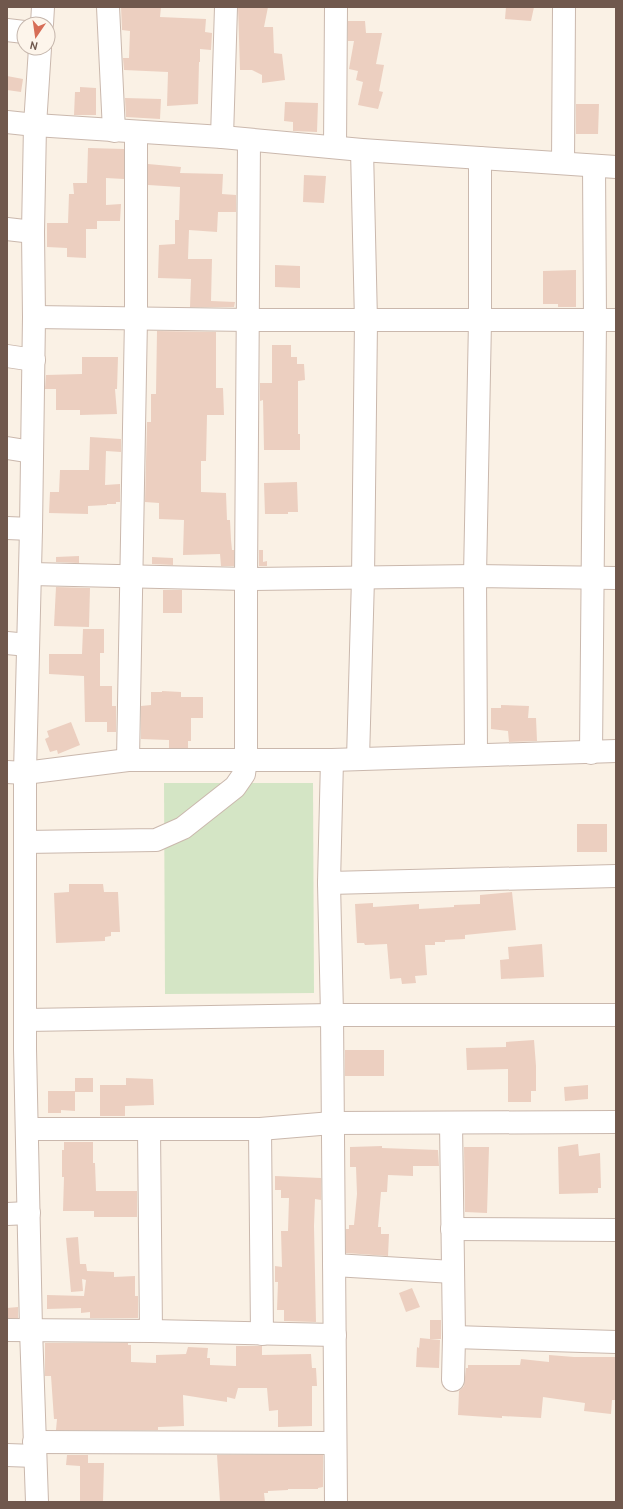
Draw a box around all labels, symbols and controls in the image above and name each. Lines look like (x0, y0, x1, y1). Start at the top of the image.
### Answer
north arrow (16, 16, 56, 56)
text: N (28, 38, 39, 53)

